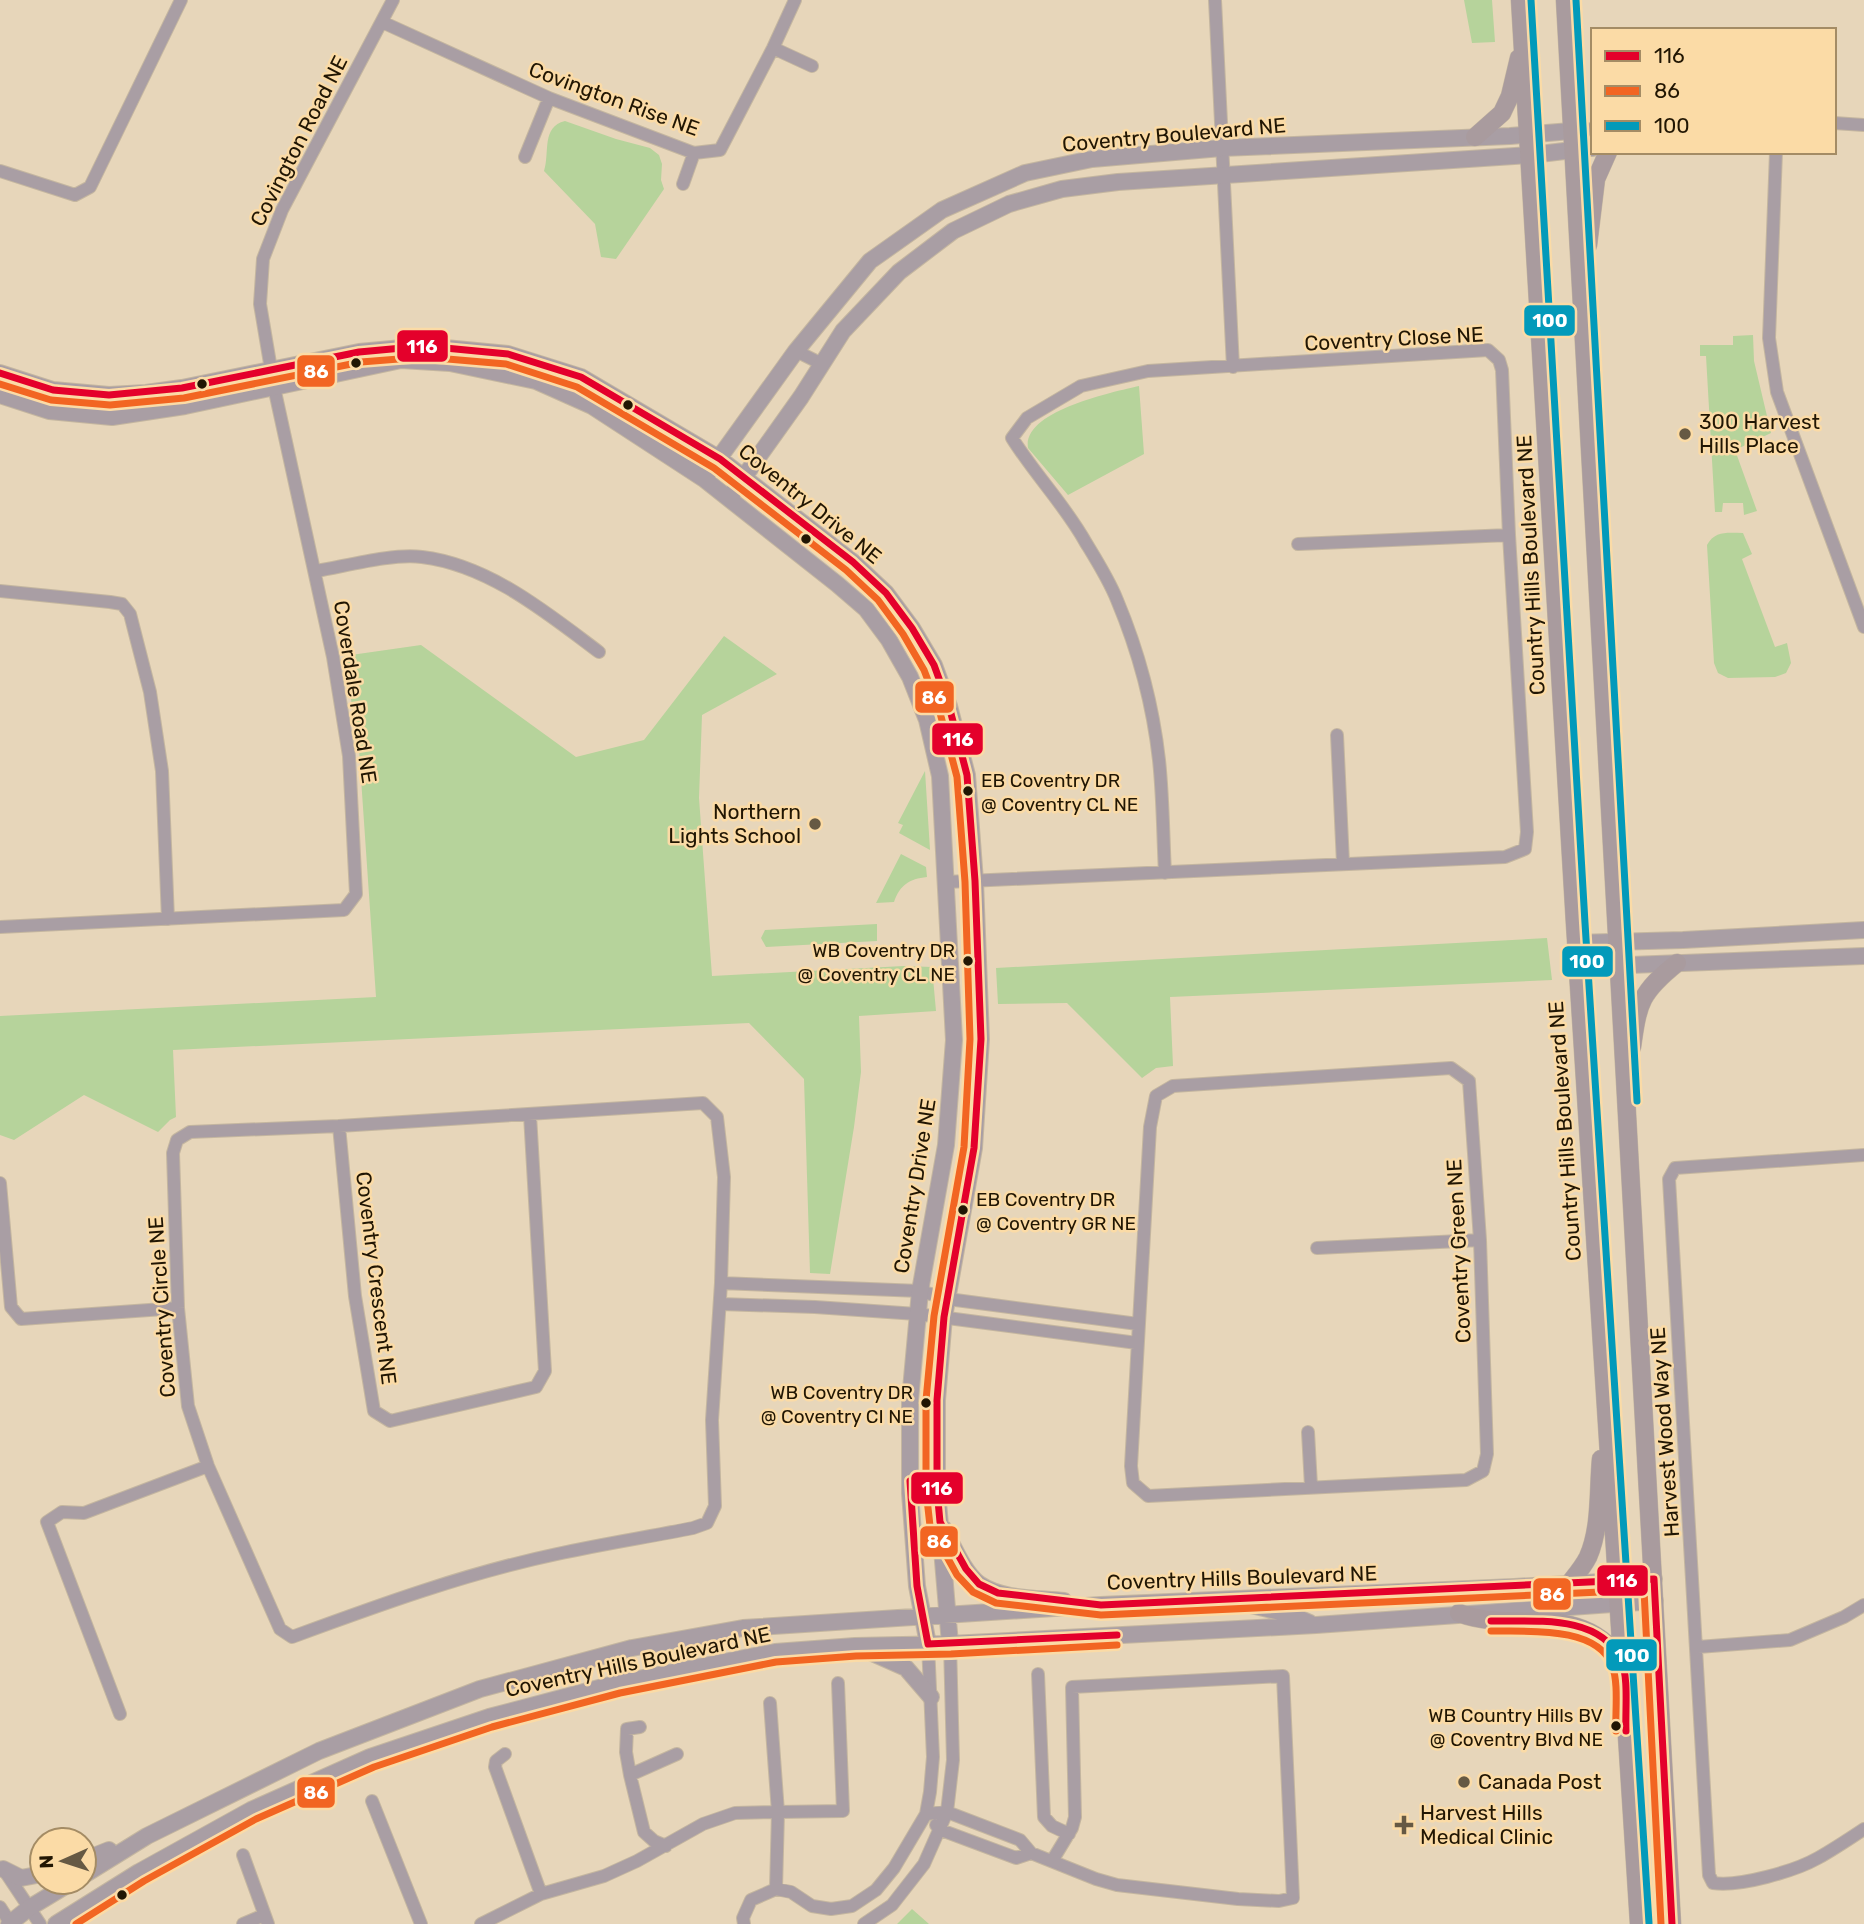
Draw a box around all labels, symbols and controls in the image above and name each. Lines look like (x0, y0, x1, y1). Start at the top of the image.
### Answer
legend (1591, 28, 1836, 154)
text: 116 (1654, 43, 1685, 68)
street label: Covington Road NE (245, 51, 352, 230)
street label: Covington Rise NE (526, 56, 703, 141)
text: 86 (1654, 78, 1680, 103)
street label: Coventry Boulevard NE (1061, 112, 1287, 157)
text: 100 (1654, 113, 1690, 138)
line badge: 100 (1523, 304, 1576, 337)
text: 100 (1532, 309, 1568, 332)
street label: Coventry Close NE (1304, 321, 1484, 356)
line badge: 116 (396, 329, 449, 363)
text: 116 (406, 335, 438, 358)
line badge: 86 (296, 354, 336, 388)
unlabelled marker (349, 356, 363, 370)
text: 86 (303, 360, 329, 383)
unlabelled marker (195, 377, 209, 391)
unlabelled marker (621, 398, 635, 412)
place label: 300 Harvest Hills Place (1699, 409, 1820, 458)
marker: 300 Harvest Hills Place (1677, 426, 1693, 442)
street label: Country Hills Boulevard NE (1511, 434, 1550, 696)
street label: Coventry Drive NE (734, 438, 887, 569)
unlabelled marker (799, 532, 813, 546)
street label: Coverdale Road NE (329, 599, 382, 785)
line badge: 86 (914, 680, 955, 714)
text: 86 (921, 686, 947, 709)
line badge: 116 (931, 722, 984, 756)
text: 116 (942, 728, 974, 751)
place label: EB Coventry DR @ Coventry CL NE (981, 769, 1138, 816)
marker: EB Coventry DR @ Coventry CL NE (961, 784, 975, 798)
place label: Northern Lights School (668, 799, 801, 848)
marker: Northern Lights School (807, 816, 823, 832)
place label: WB Coventry DR @ Coventry CL NE (798, 939, 955, 986)
line badge: 100 (1561, 945, 1614, 978)
text: 100 (1569, 950, 1605, 973)
marker: WB Coventry DR @ Coventry CL NE (961, 954, 975, 968)
street label: Country Hills Boulevard NE (1543, 1000, 1586, 1262)
street label: Coventry Drive NE (888, 1097, 941, 1275)
street label: Coventry Green NE (1441, 1158, 1476, 1344)
street label: Coventry Crescent NE (351, 1170, 402, 1386)
place label: EB Coventry DR @ Coventry GR NE (976, 1188, 1136, 1235)
marker: EB Coventry DR @ Coventry GR NE (956, 1203, 970, 1217)
street label: Coventry Circle NE (143, 1216, 180, 1398)
street label: Harvest Wood Way NE (1645, 1326, 1684, 1538)
place label: WB Coventry DR @ Coventry CI NE (761, 1381, 913, 1428)
marker: WB Coventry DR @ Coventry CI NE (919, 1396, 933, 1410)
line badge: 116 (910, 1471, 964, 1505)
text: 116 (921, 1477, 953, 1500)
line badge: 86 (919, 1525, 959, 1558)
text: 86 (926, 1530, 952, 1553)
street label: Coventry Hills Boulevard NE (1106, 1560, 1378, 1595)
line badge: 116 (1596, 1564, 1649, 1597)
text: 116 (1606, 1569, 1638, 1592)
line badge: 86 (1532, 1577, 1572, 1611)
text: 86 (1539, 1583, 1565, 1606)
street label: Coventry Hills Boulevard NE (503, 1621, 773, 1702)
line badge: 100 (1605, 1638, 1658, 1672)
text: 100 (1614, 1644, 1650, 1667)
place label: WB Country Hills BV @ Coventry Blvd NE (1428, 1704, 1603, 1751)
marker: WB Country Hills BV @ Coventry Blvd NE (1609, 1719, 1623, 1733)
place label: Canada Post (1478, 1769, 1601, 1794)
marker: Canada Post (1456, 1774, 1472, 1790)
line badge: 86 (296, 1776, 336, 1809)
text: 86 (303, 1781, 329, 1804)
place label: Harvest Hills Medical Clinic (1420, 1800, 1553, 1849)
marker: Harvest Hills Medical Clinic (1394, 1815, 1414, 1835)
north arrow (28, 1826, 98, 1896)
text: N (35, 1854, 58, 1869)
unlabelled marker (115, 1888, 129, 1902)

